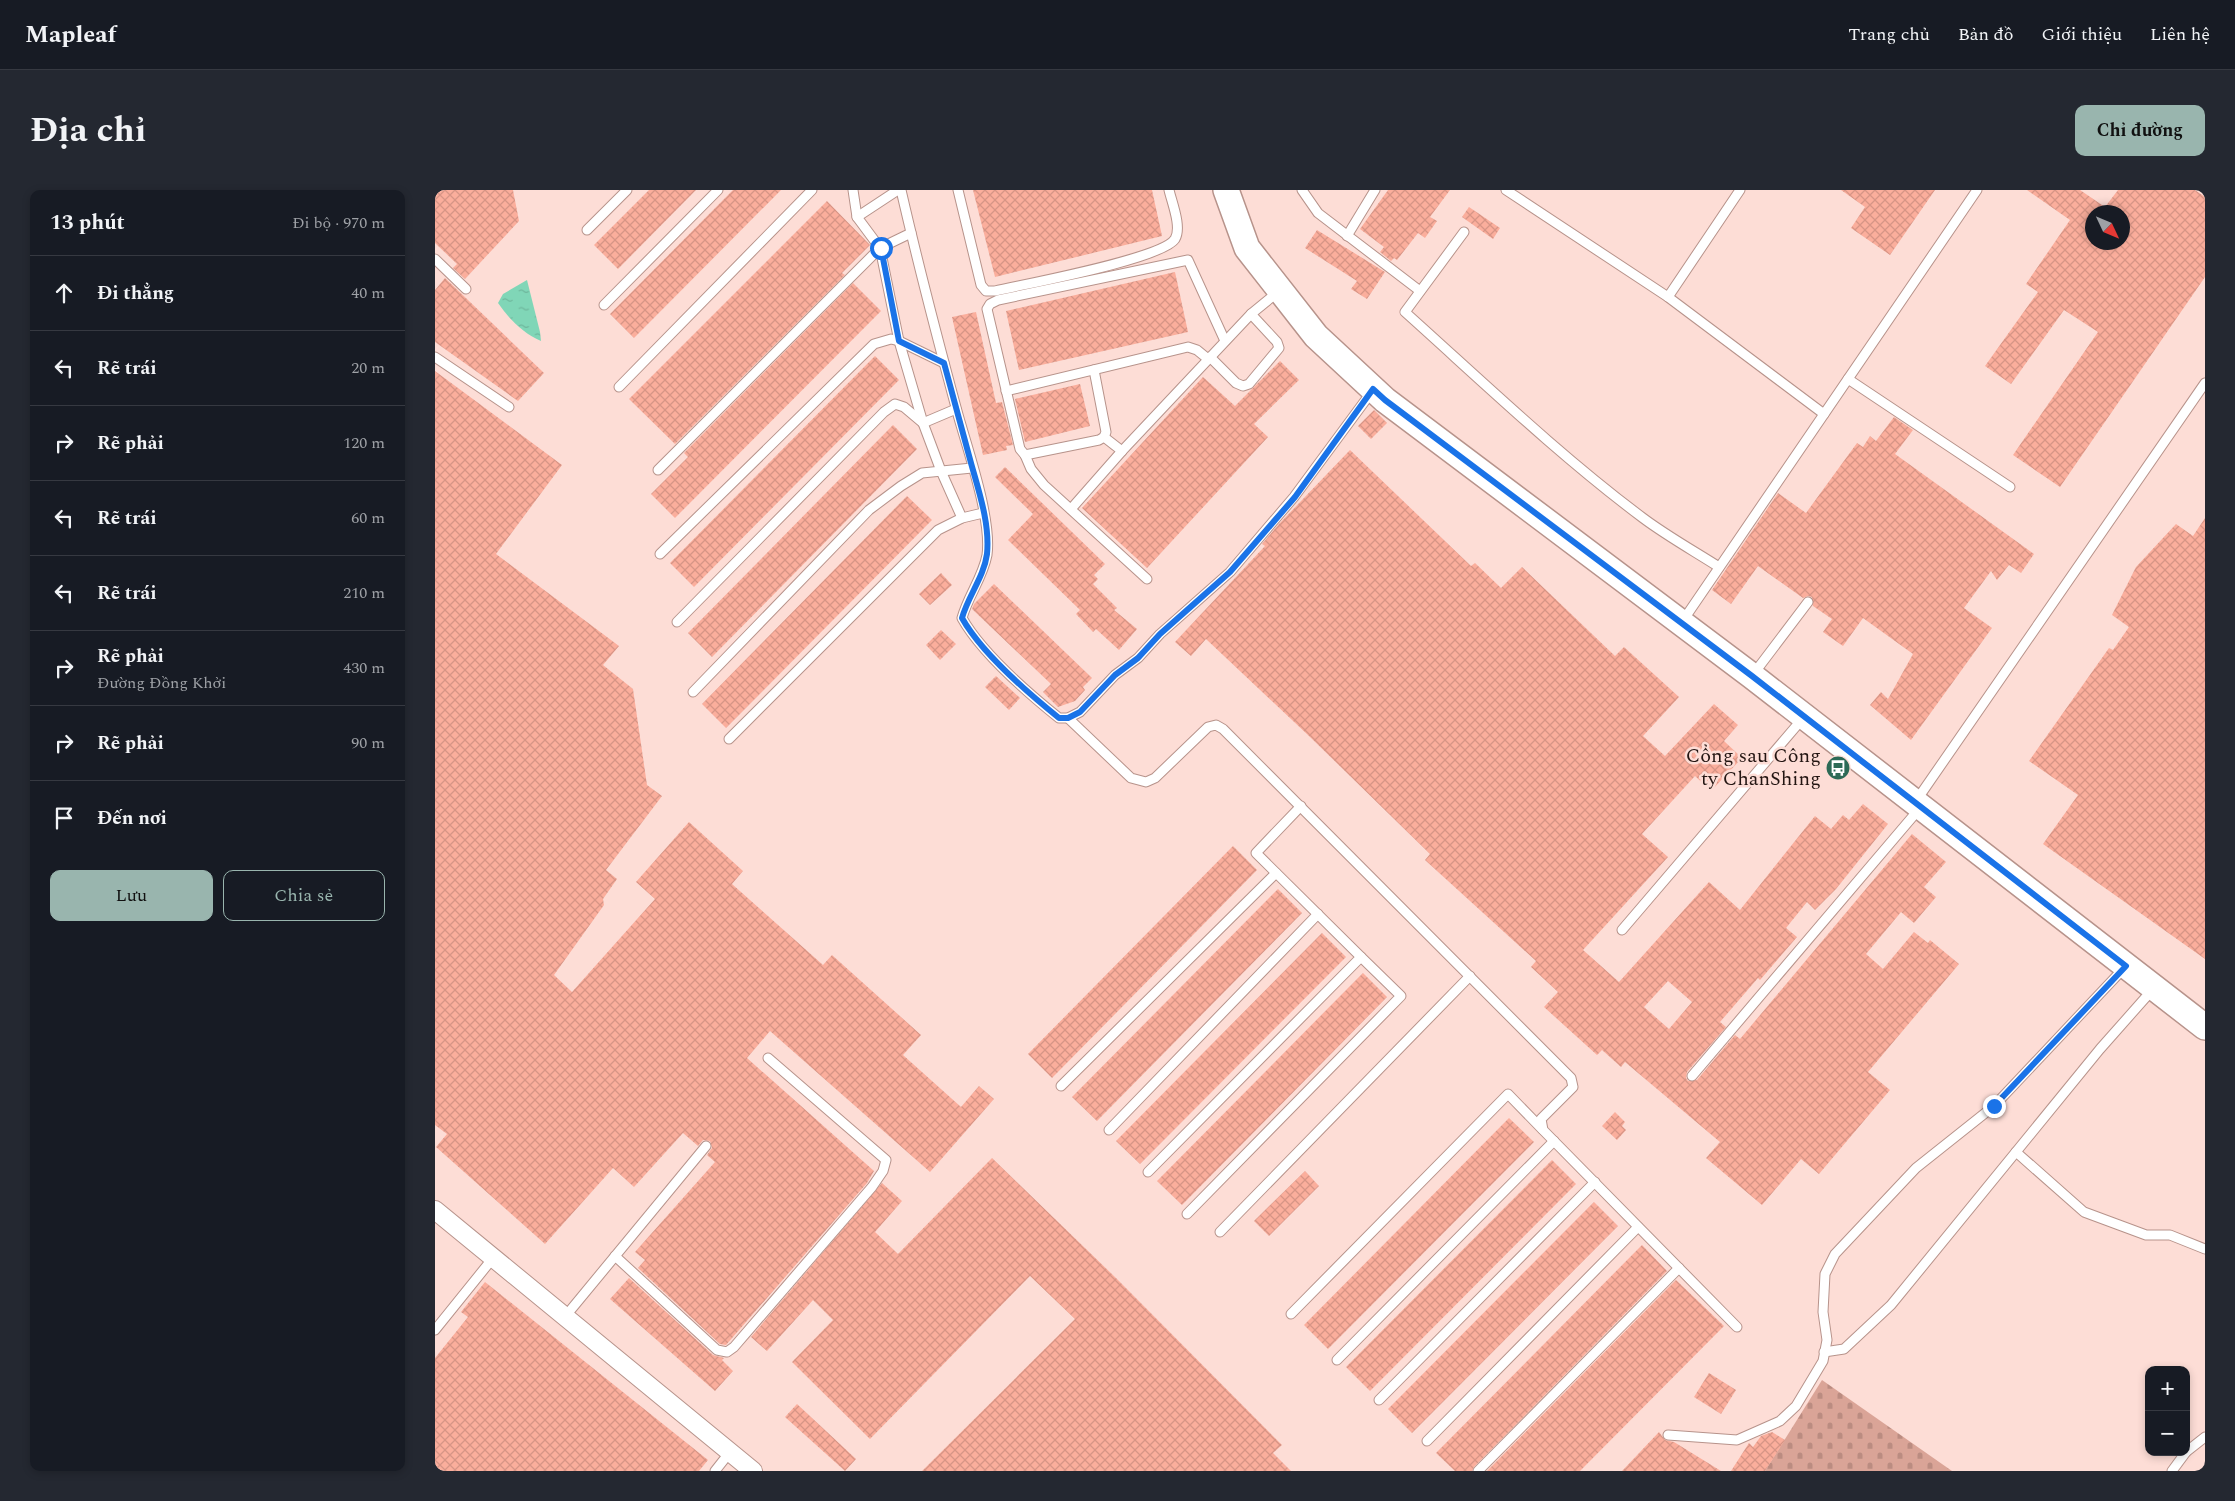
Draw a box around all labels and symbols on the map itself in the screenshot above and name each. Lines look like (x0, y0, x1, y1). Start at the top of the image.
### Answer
north arrow (2085, 205, 2130, 250)
route start (870, 237, 893, 260)
place label: Cổng sau Công ty ChanShing (1686, 741, 1821, 794)
bus stop icon: Cổng sau Công ty ChanShing (1825, 755, 1851, 781)
route end (1983, 1095, 2006, 1118)

